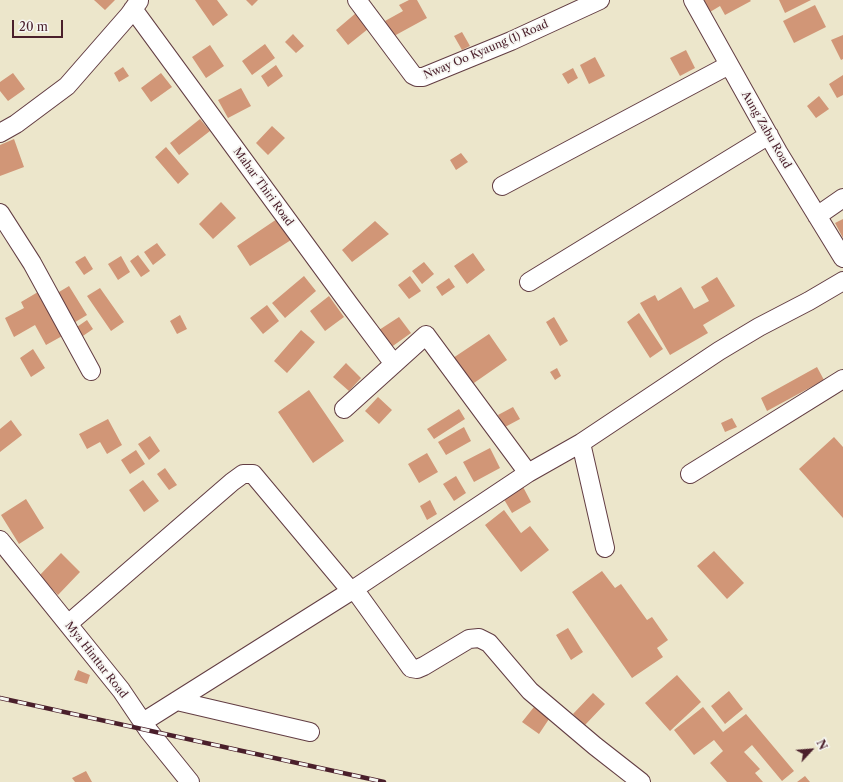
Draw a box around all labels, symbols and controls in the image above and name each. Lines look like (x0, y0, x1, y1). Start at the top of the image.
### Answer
scale bar (14, 12, 65, 38)
street label: Nway Oo Kyaung (1) Road (422, 18, 550, 82)
text: 20 m (19, 19, 48, 34)
street label: Aung Zabu Road (738, 89, 794, 171)
street label: Mahar Thiri Road (230, 145, 296, 229)
street label: Mya Hinttar Road (62, 619, 130, 701)
north arrow (791, 730, 831, 770)
text: N (813, 737, 830, 752)

